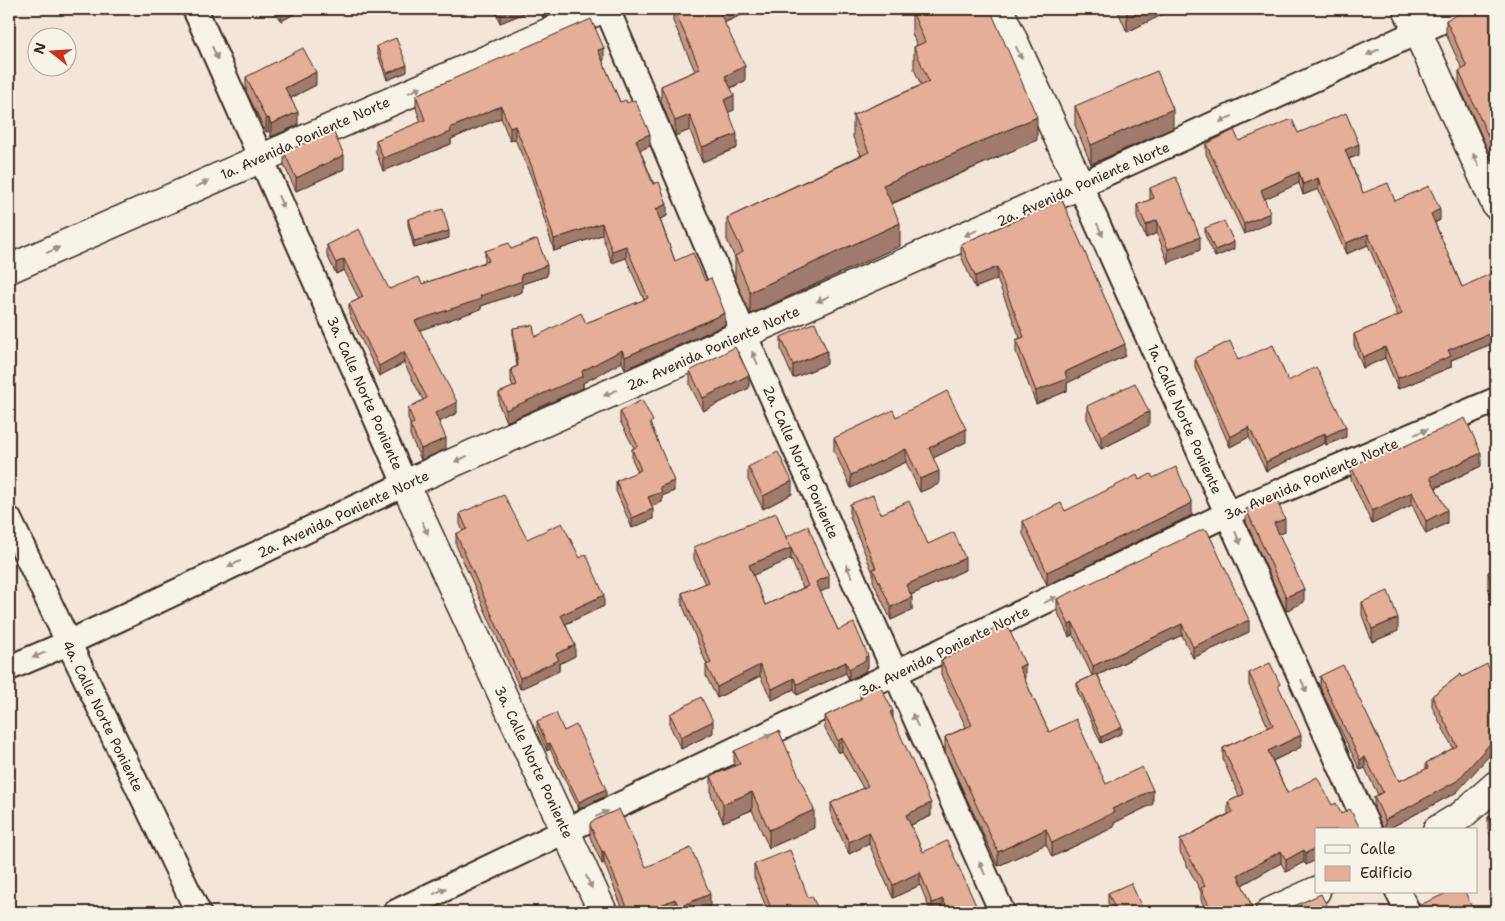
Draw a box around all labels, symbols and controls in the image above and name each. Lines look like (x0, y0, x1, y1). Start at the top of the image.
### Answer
north arrow (28, 28, 78, 78)
text: N (29, 40, 50, 56)
one-way arrow (211, 46, 219, 60)
one-way arrow (1016, 46, 1024, 60)
one-way arrow (1366, 48, 1380, 56)
one-way arrow (408, 86, 422, 94)
street label: 1a. Avenida Poniente Norte (217, 92, 393, 184)
one-way arrow (1219, 115, 1233, 123)
street label: 2a. Avenida Poniente Norte (994, 138, 1172, 230)
one-way arrow (1472, 153, 1480, 167)
one-way arrow (195, 179, 209, 187)
one-way arrow (278, 195, 286, 209)
one-way arrow (1096, 223, 1104, 237)
one-way arrow (964, 230, 978, 238)
one-way arrow (46, 245, 60, 253)
one-way arrow (816, 296, 830, 304)
street label: 2a. Avenida Poniente Norte (624, 302, 802, 394)
street label: 3a. Calle Norte Poniente (323, 313, 407, 473)
street label: 1a. Calle Norte Poniente (1144, 341, 1226, 497)
one-way arrow (751, 351, 759, 365)
street label: 2a. Calle Norte Poniente (759, 383, 843, 542)
one-way arrow (603, 390, 617, 398)
one-way arrow (1414, 428, 1428, 436)
street label: 3a. Avenida Poniente Norte (1221, 434, 1401, 524)
one-way arrow (454, 455, 468, 463)
street label: 2a. Avenida Poniente Norte (254, 466, 432, 562)
one-way arrow (422, 521, 430, 535)
one-way arrow (1234, 531, 1242, 545)
one-way arrow (227, 561, 241, 569)
one-way arrow (845, 564, 853, 578)
one-way arrow (1042, 596, 1057, 605)
street label: 3a. Avenida Poniente Norte (856, 602, 1032, 700)
street label: 4a. Calle Norte Poniente (58, 637, 148, 795)
one-way arrow (32, 651, 46, 659)
one-way arrow (1301, 679, 1309, 693)
street label: 3a. Calle Norte Poniente (491, 683, 577, 841)
one-way arrow (911, 713, 919, 727)
one-way arrow (758, 732, 772, 740)
one-way arrow (595, 809, 609, 817)
legend (1315, 828, 1478, 894)
text: Calle (1360, 839, 1396, 859)
one-way arrow (978, 861, 986, 875)
text: Edificio (1360, 863, 1412, 883)
one-way arrow (585, 875, 593, 889)
one-way arrow (433, 887, 447, 895)

